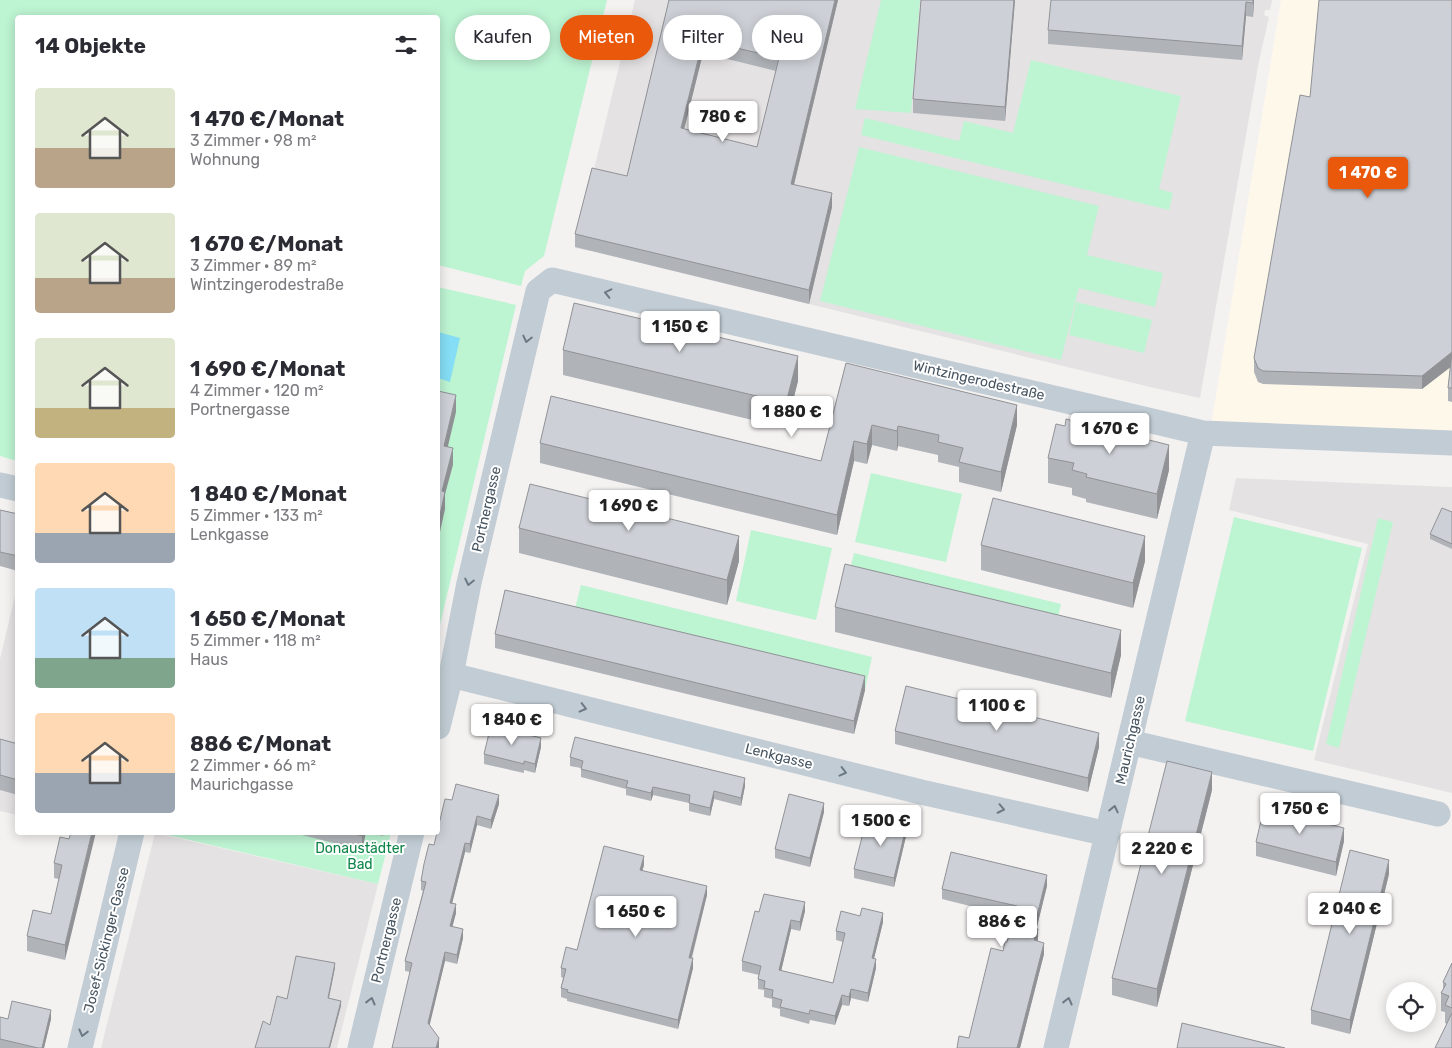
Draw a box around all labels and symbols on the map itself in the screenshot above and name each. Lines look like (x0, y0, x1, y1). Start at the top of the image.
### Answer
pin: 780 € (688, 100, 758, 143)
pin: 1 470 € (1322, 156, 1414, 199)
one-way arrow (604, 288, 613, 299)
pin: 1 150 € (634, 310, 726, 353)
one-way arrow (523, 334, 533, 343)
street label: Wintzingerodestraße (911, 357, 1047, 404)
pin: 1 880 € (746, 396, 838, 438)
pin: 1 670 € (1064, 412, 1156, 455)
street label: Portnergasse (468, 464, 505, 554)
pin: 1 690 € (583, 490, 675, 532)
one-way arrow (464, 577, 475, 586)
pin: 1 100 € (951, 690, 1043, 732)
street label: Maurichgasse (1112, 694, 1149, 786)
one-way arrow (579, 702, 587, 712)
pin: 1 840 € (466, 704, 558, 746)
street label: Lenkgasse (743, 740, 815, 773)
one-way arrow (838, 766, 847, 777)
pin: 1 750 € (1254, 792, 1346, 835)
one-way arrow (997, 803, 1005, 814)
pin: 1 500 € (835, 804, 927, 847)
one-way arrow (1108, 804, 1119, 813)
pin: 2 220 € (1116, 832, 1208, 875)
park label: Donaustädter Bad (315, 840, 405, 873)
street label: Josef-Sickinger-Gasse (80, 865, 133, 1015)
pin: 2 040 € (1304, 892, 1396, 935)
street label: Portnergasse (368, 896, 405, 985)
pin: 1 650 € (590, 896, 682, 938)
pin: 886 € (967, 906, 1037, 948)
one-way arrow (365, 996, 376, 1005)
one-way arrow (1062, 996, 1073, 1005)
one-way arrow (79, 1028, 89, 1036)

